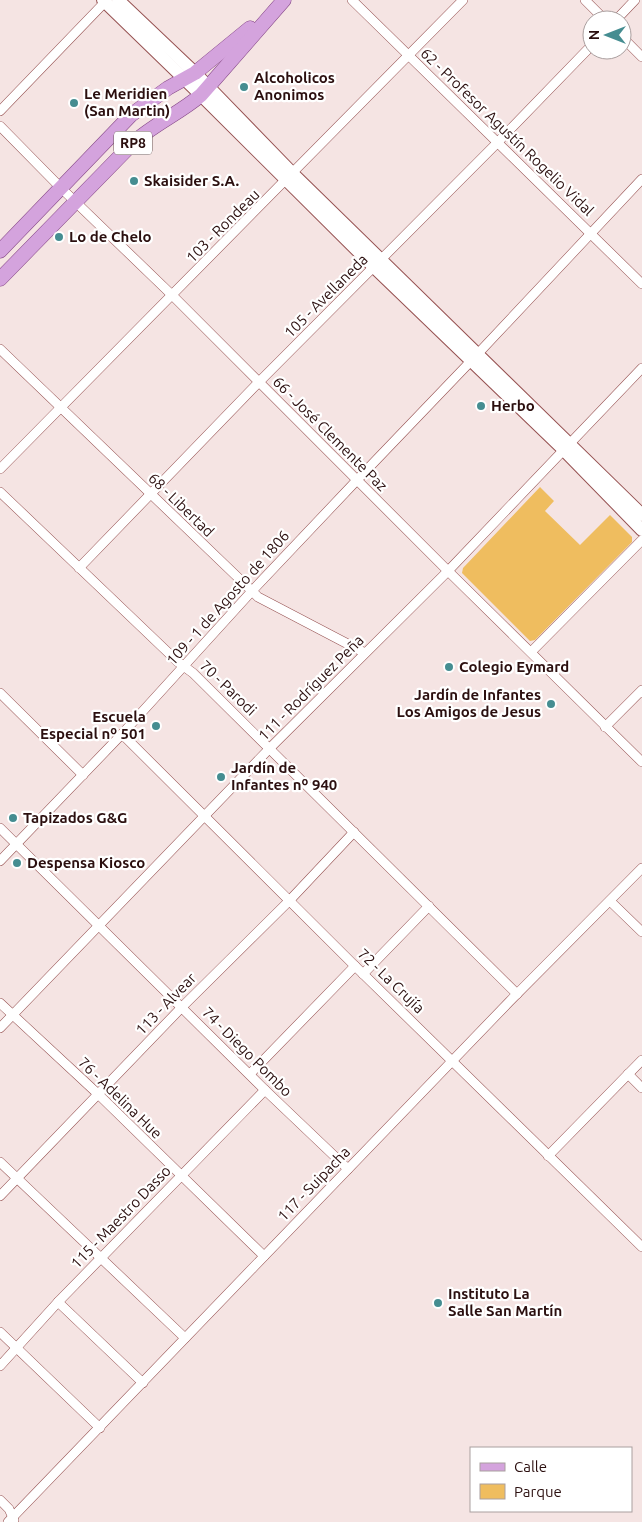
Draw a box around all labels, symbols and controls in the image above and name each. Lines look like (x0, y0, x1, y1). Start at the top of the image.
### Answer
north arrow (582, 10, 632, 60)
text: N (586, 30, 602, 40)
street label: 62 - Profesor Agustín Rogelio Vidal (417, 44, 597, 219)
place label: Alcoholicos Anonimos (254, 69, 335, 103)
marker: Alcoholicos Anonimos (238, 81, 250, 93)
place label: Le Meridien (San Martin) (84, 85, 170, 119)
marker: Le Meridien (San Martin) (68, 97, 80, 109)
road number: RP8 (114, 132, 152, 154)
place label: Skaisider S.A. (144, 172, 240, 189)
marker: Skaisider S.A. (128, 175, 140, 187)
street label: 103 - Rondeau (182, 185, 263, 266)
place label: Lo de Chelo (69, 228, 152, 245)
marker: Lo de Chelo (53, 231, 65, 243)
street label: 105 - Avellaneda (281, 251, 371, 341)
street label: 66 - José Clemente Paz (270, 373, 391, 494)
place label: Herbo (491, 397, 535, 414)
marker: Herbo (475, 400, 487, 412)
street label: 68 - Libertad (145, 469, 218, 540)
street label: 109 - 1 de Agosto de 1806 (163, 527, 293, 668)
street label: 111 - Rodríguez Peña (254, 631, 367, 744)
street label: 70 - Parodi (197, 657, 260, 719)
place label: Colegio Eymard (459, 658, 569, 675)
marker: Colegio Eymard (443, 661, 455, 673)
place label: Jardín de Infantes Los Amigos de Jesus (396, 686, 541, 720)
marker: Jardín de Infantes Los Amigos de Jesus (545, 698, 557, 710)
place label: Escuela Especial nº 501 (40, 708, 146, 742)
marker: Escuela Especial nº 501 (150, 720, 162, 732)
place label: Jardín de Infantes nº 940 (231, 759, 337, 793)
marker: Jardín de Infantes nº 940 (215, 771, 227, 783)
place label: Tapizados G&G (23, 809, 127, 826)
marker: Tapizados G&G (7, 812, 19, 824)
place label: Despensa Kiosco (27, 854, 145, 871)
marker: Despensa Kiosco (11, 857, 23, 869)
street label: 72 - La Crujía (355, 945, 428, 1016)
street label: 113 - Alvear (132, 969, 199, 1038)
street label: 74 - Diego Pombo (199, 1003, 296, 1100)
street label: 76 - Adelina Hue (75, 1053, 166, 1142)
street label: 117 - Suipacha (274, 1143, 353, 1224)
street label: 115 - Maestro Dasso (67, 1162, 174, 1271)
place label: Instituto La Salle San Martín (448, 1285, 562, 1319)
marker: Instituto La Salle San Martín (432, 1297, 444, 1309)
legend (470, 1447, 632, 1512)
text: Calle (514, 1458, 547, 1475)
text: Parque (514, 1483, 562, 1500)

